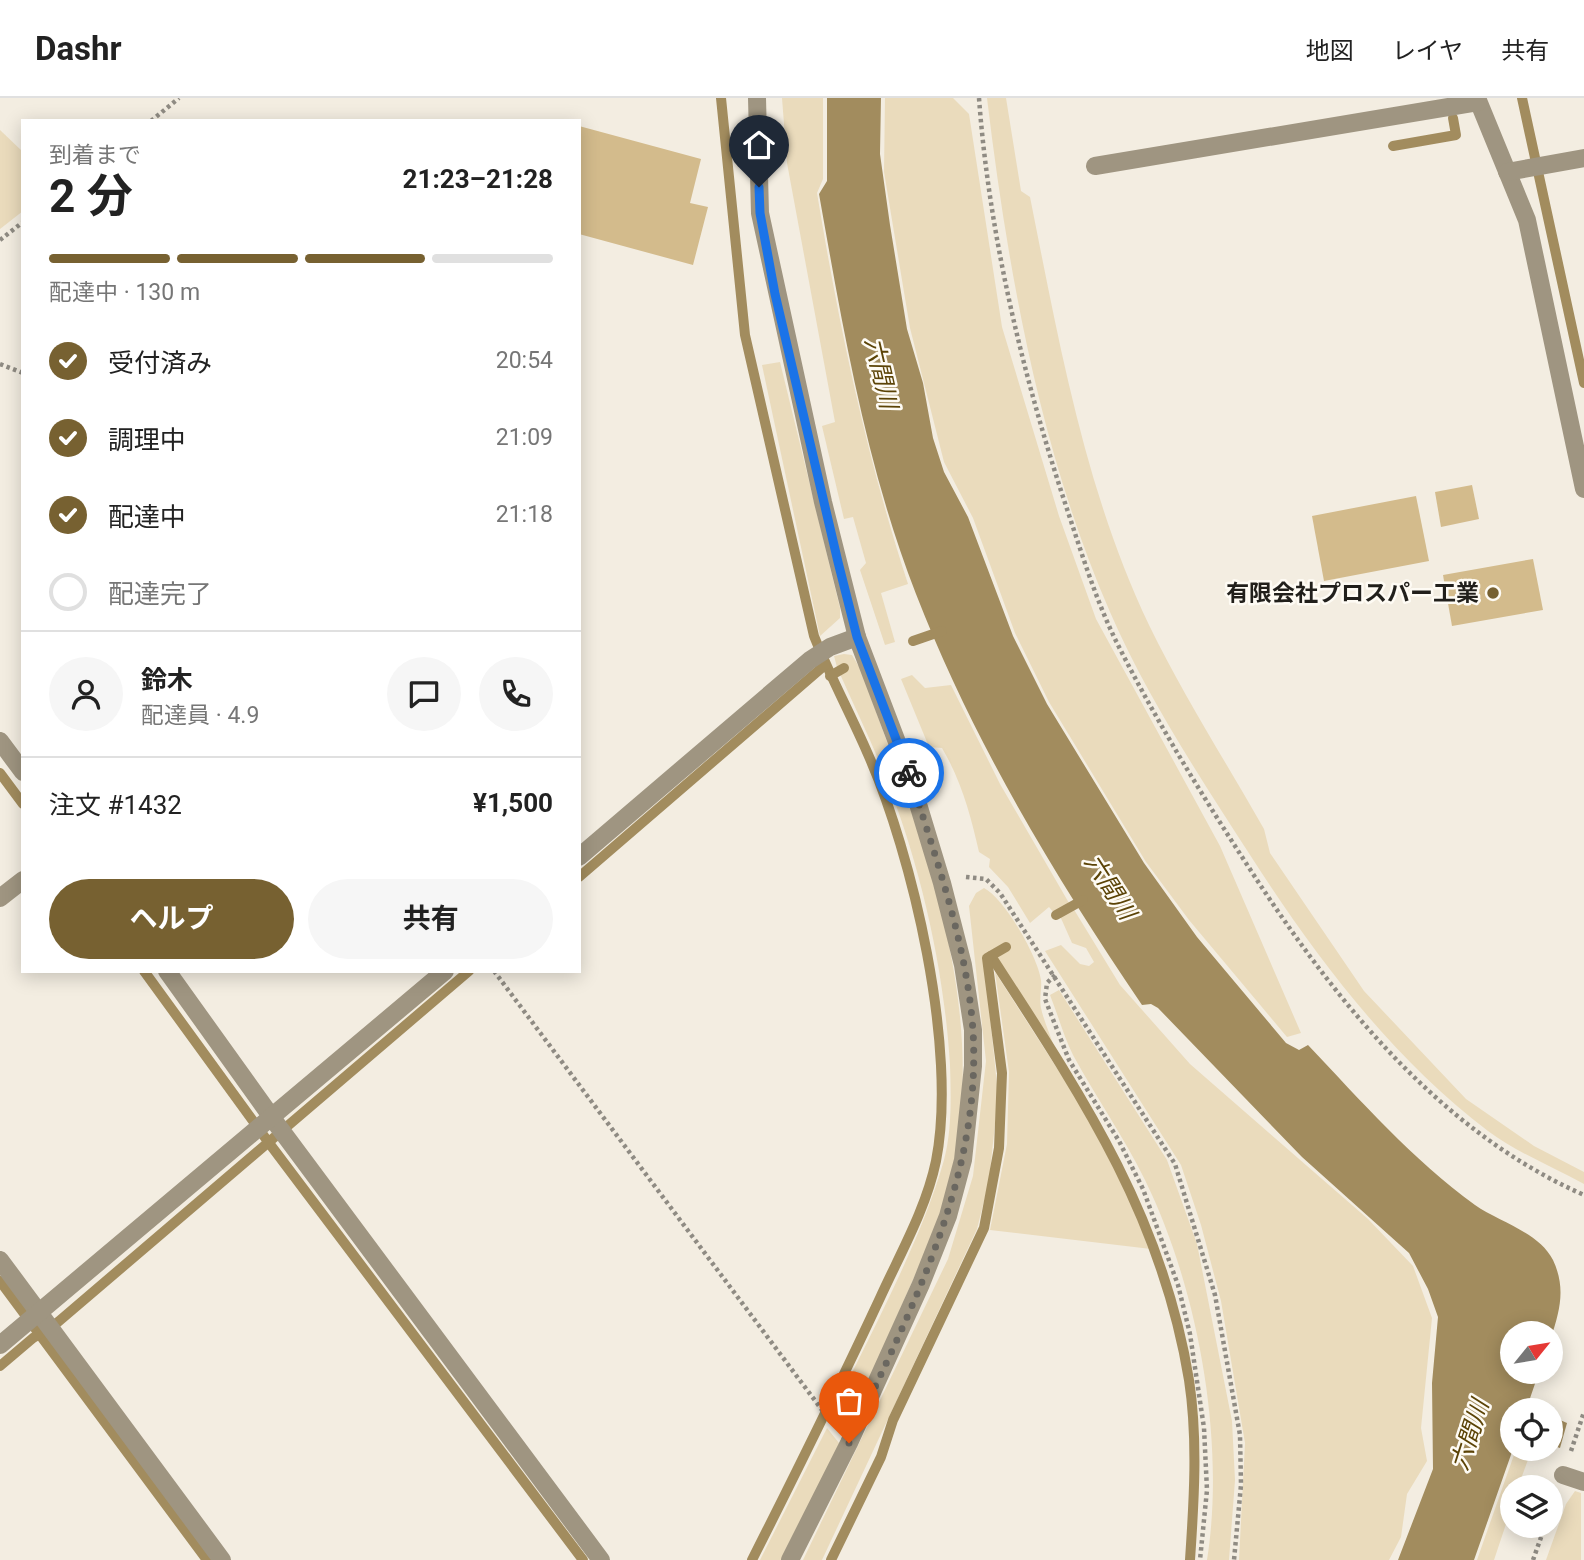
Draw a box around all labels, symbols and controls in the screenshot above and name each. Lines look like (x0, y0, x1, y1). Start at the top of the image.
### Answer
text: Dashr (35, 29, 122, 68)
text: 地図 (1306, 37, 1354, 65)
text: レイヤ (1392, 37, 1463, 65)
text: 共有 (1501, 37, 1549, 65)
pin (729, 115, 789, 187)
icon: home (740, 126, 778, 164)
text: 到着まで (49, 142, 141, 169)
text: 21:23–21:28 (403, 164, 553, 194)
text: 2 分 (49, 169, 133, 223)
text: 配達中 · 130 m (49, 279, 200, 306)
water label: 六間川 (859, 335, 903, 414)
icon: check (49, 342, 87, 380)
text: 20:54 (496, 347, 553, 374)
text: 受付済み (108, 348, 212, 378)
icon: check (49, 419, 87, 457)
text: 21:09 (496, 424, 553, 451)
text: 調理中 (108, 425, 186, 455)
icon: check (49, 496, 87, 534)
text: 21:18 (496, 501, 553, 528)
text: 配達中 (108, 502, 186, 532)
text: 配達完了 (108, 579, 212, 609)
place label: 有限会社プロスパー工業 (1226, 580, 1479, 607)
marker: 有限会社プロスパー工業 (1485, 585, 1501, 601)
button: person (49, 657, 123, 731)
button: chat (387, 657, 461, 731)
button: phone (479, 657, 553, 731)
text: 鈴木 (141, 665, 193, 695)
text: 配達員 · 4.9 (141, 702, 259, 729)
courier (874, 738, 944, 808)
icon: bike (890, 754, 928, 792)
text: ¥1,500 (473, 788, 553, 818)
text: 注文 #1432 (49, 790, 182, 820)
water label: 六間川 (1079, 849, 1143, 927)
button: ヘルプ (49, 879, 294, 959)
button: 共有 (308, 879, 553, 959)
north arrow (1500, 1321, 1563, 1384)
map controls (1500, 1321, 1563, 1538)
pin (819, 1371, 879, 1443)
icon: bag (830, 1382, 868, 1420)
water label: 六間川 (1446, 1394, 1495, 1474)
button: locate (1500, 1398, 1563, 1461)
button: layers (1500, 1475, 1563, 1538)

